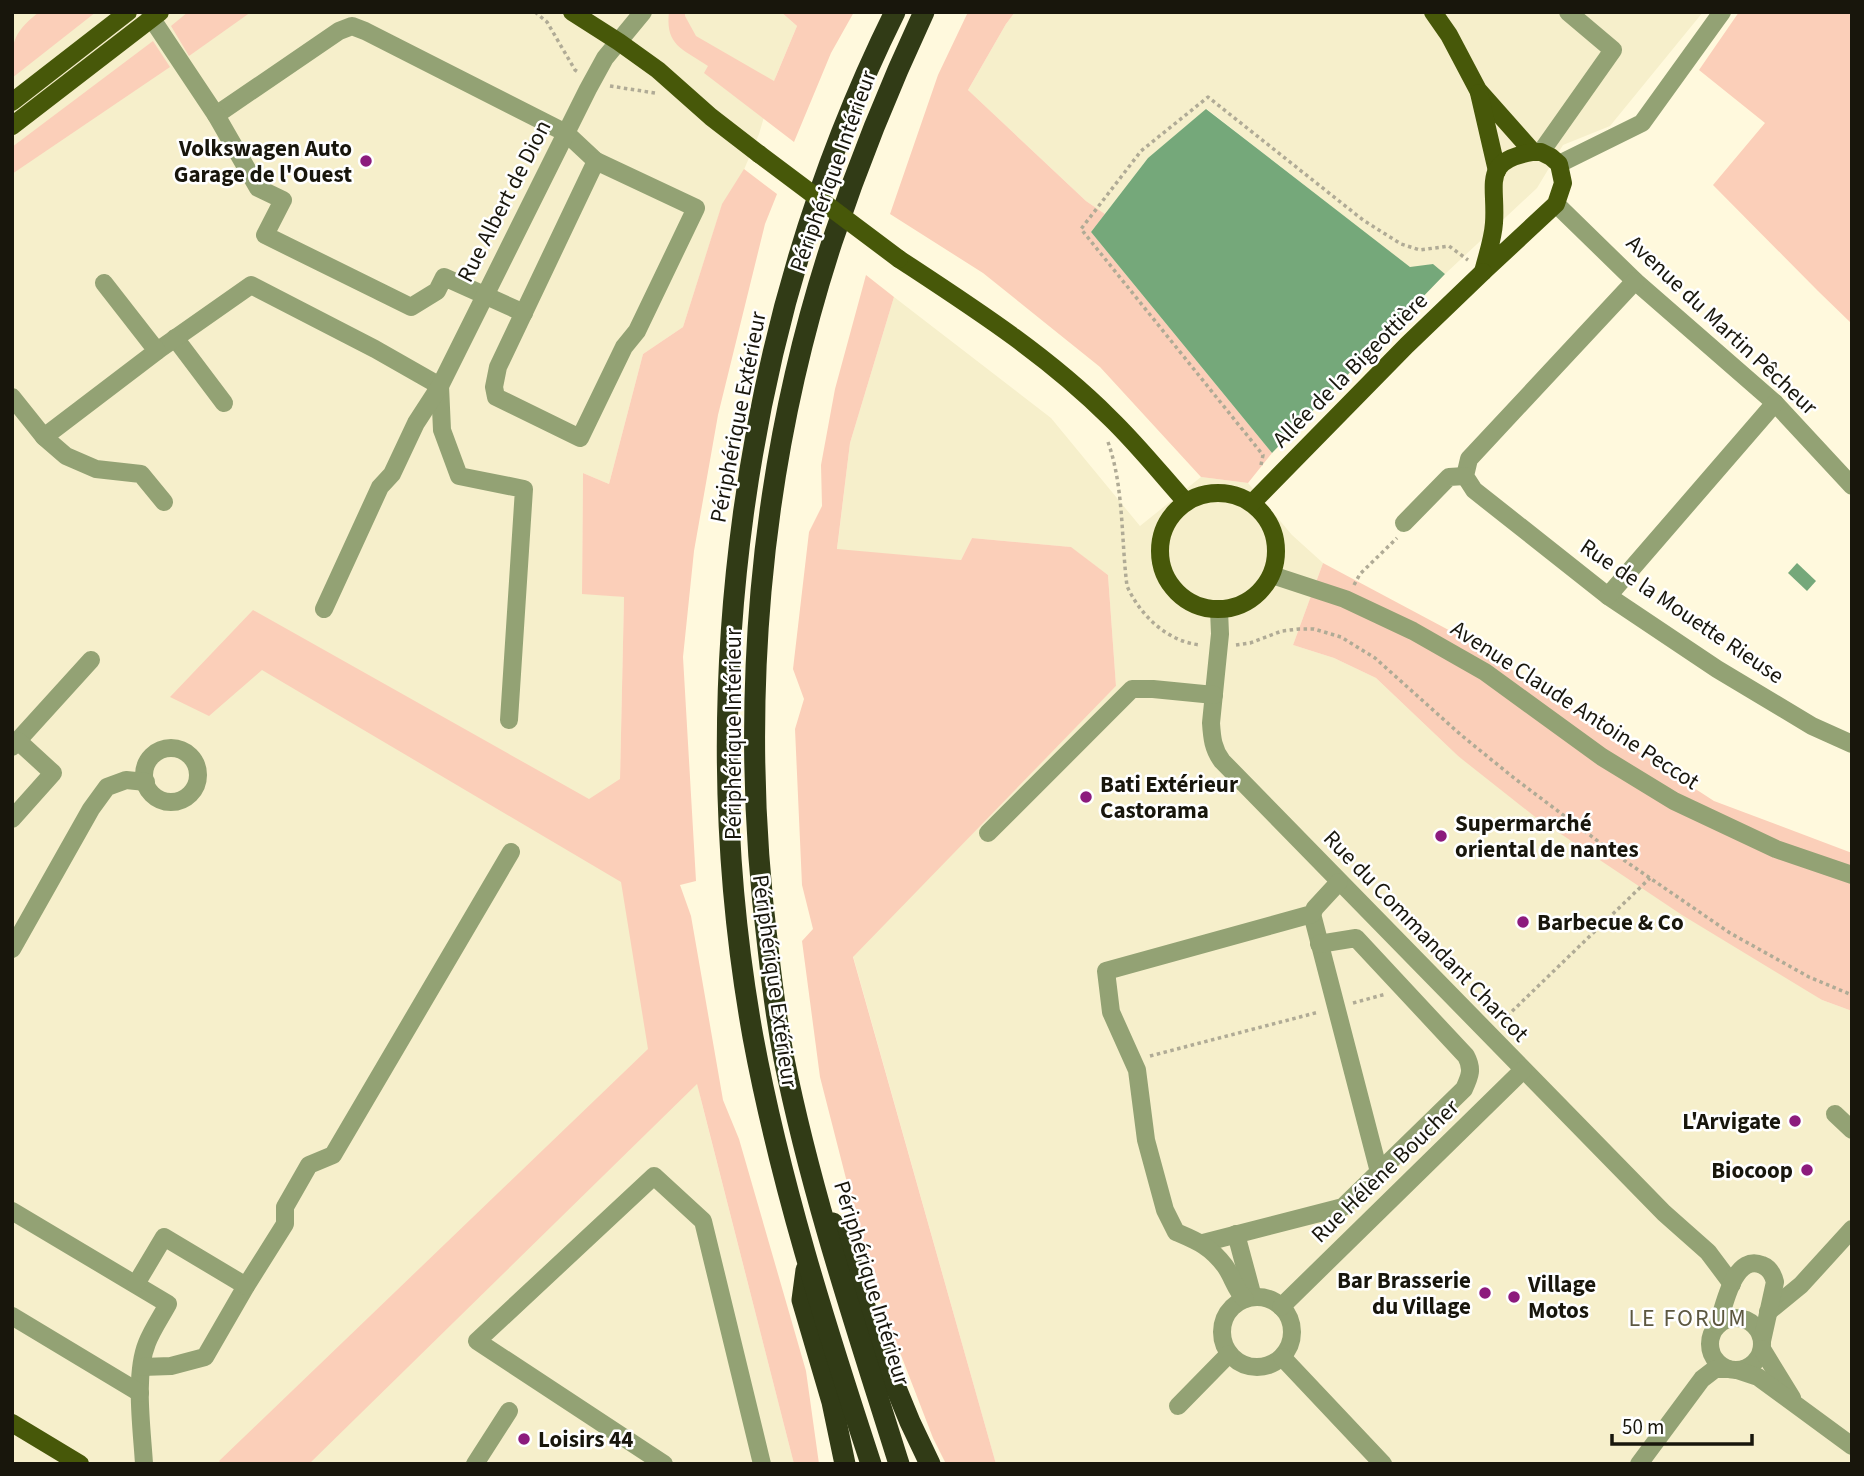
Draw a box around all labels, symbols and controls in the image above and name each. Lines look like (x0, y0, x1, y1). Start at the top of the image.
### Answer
street label: Périphérique Intérieur (781, 65, 885, 276)
street label: Rue Albert de Dion (449, 114, 559, 288)
place label: Volkswagen Auto Garage de l'Ouest (174, 132, 352, 191)
marker: Volkswagen Auto Garage de l'Ouest (358, 153, 374, 169)
street label: Avenue du Martin Pêcheur (1619, 227, 1826, 423)
street label: Allée de la Bigeottière (1265, 285, 1435, 455)
street label: Périphérique Extérieur (701, 307, 775, 526)
street label: Rue de la Mouette Rieuse (1573, 530, 1791, 692)
street label: Avenue Claude Antoine Peccot (1444, 612, 1706, 798)
street label: Périphérique Intérieur (717, 627, 750, 840)
place label: Bati Extérieur Castorama (1100, 768, 1239, 827)
marker: Bati Extérieur Castorama (1078, 789, 1094, 805)
place label: Supermarché oriental de nantes (1455, 807, 1639, 866)
street label: Rue du Commandant Charcot (1316, 823, 1537, 1050)
marker: Supermarché oriental de nantes (1433, 828, 1449, 844)
street label: Périphérique Extérieur (744, 872, 806, 1091)
place label: Barbecue & Co (1537, 906, 1684, 939)
marker: Barbecue & Co (1515, 914, 1531, 930)
street label: Rue Hélène Boucher (1303, 1091, 1467, 1251)
place label: L'Arvigate (1682, 1105, 1781, 1138)
marker: L'Arvigate (1787, 1113, 1803, 1129)
place label: Biocoop (1711, 1154, 1793, 1187)
marker: Biocoop (1799, 1162, 1815, 1178)
street label: Périphérique Intérieur (825, 1177, 919, 1390)
place label: Bar Brasserie du Village (1337, 1264, 1471, 1323)
place label: Village Motos (1527, 1268, 1596, 1327)
marker: Bar Brasserie du Village (1477, 1285, 1493, 1301)
marker: Village Motos (1506, 1289, 1522, 1305)
district label: LE FORUM (1628, 1301, 1748, 1336)
scale bar (1612, 1402, 1752, 1446)
text: 50 m (1622, 1412, 1664, 1442)
place label: Loisirs 44 (538, 1423, 633, 1456)
marker: Loisirs 44 (516, 1431, 532, 1447)

